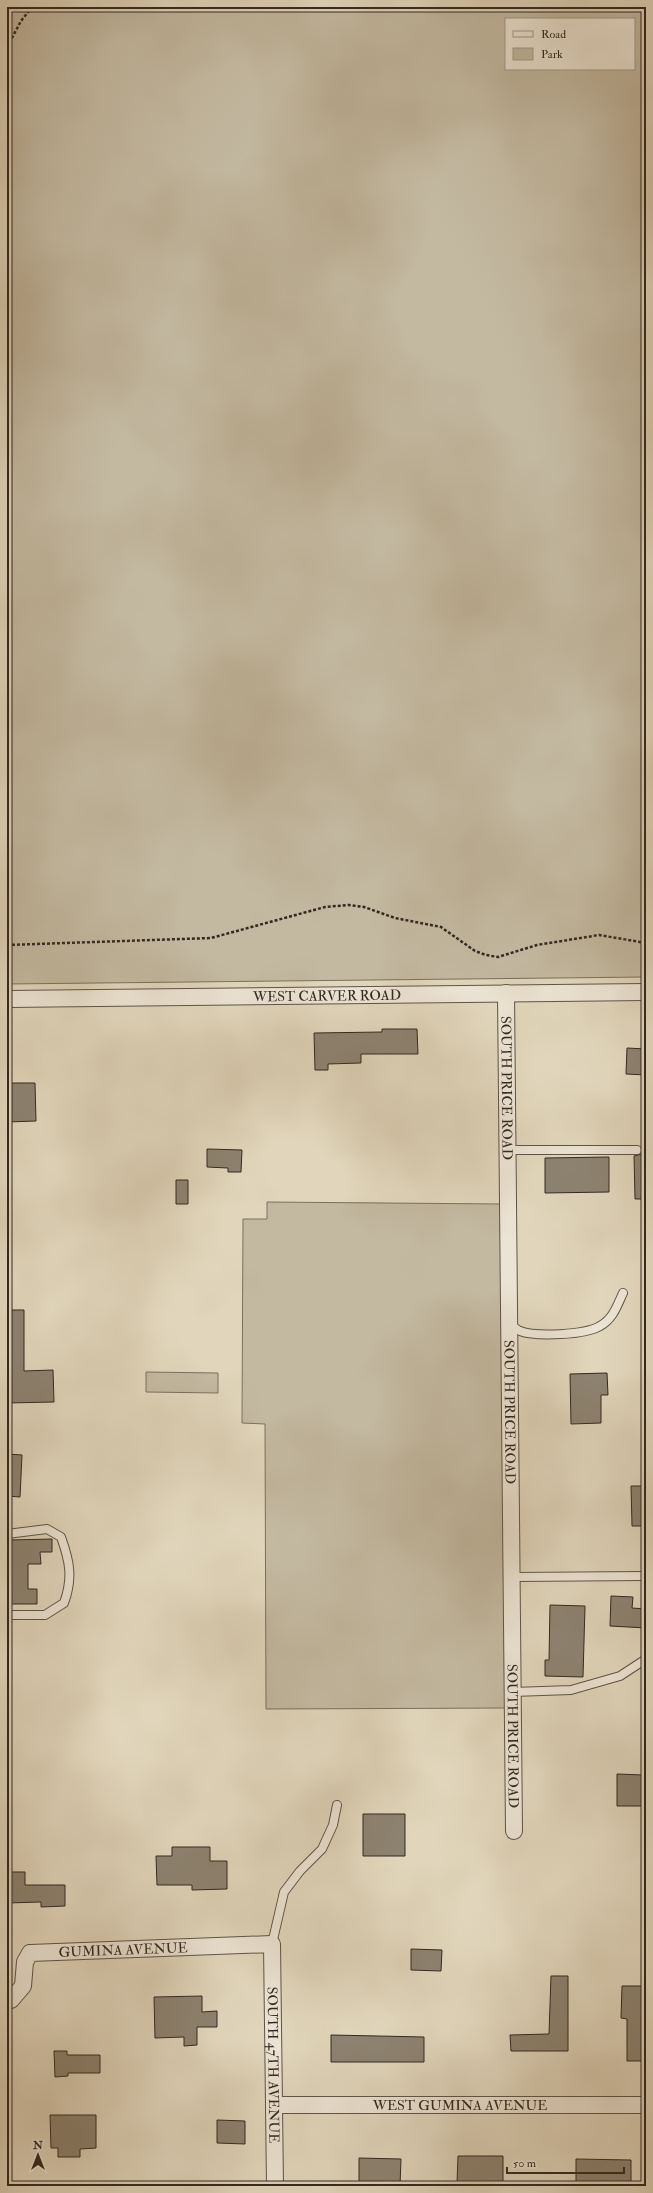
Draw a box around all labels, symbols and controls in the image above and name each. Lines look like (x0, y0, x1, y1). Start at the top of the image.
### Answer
legend (505, 18, 635, 70)
text: Road (541, 27, 566, 42)
text: Park (541, 47, 563, 62)
street label: WEST CARVER ROAD (252, 986, 401, 1005)
street label: SOUTH PRICE ROAD (498, 1016, 516, 1160)
street label: SOUTH PRICE ROAD (501, 1340, 519, 1484)
street label: SOUTH PRICE ROAD (504, 1664, 522, 1808)
street label: GUMINA AVENUE (58, 1939, 188, 1960)
street label: SOUTH 47TH AVENUE (264, 1987, 283, 2143)
street label: WEST GUMINA AVENUE (372, 2097, 547, 2114)
north arrow (18, 2135, 58, 2175)
text: N (32, 2139, 44, 2152)
scale bar (507, 2149, 624, 2175)
text: 50 m (513, 2156, 537, 2171)

